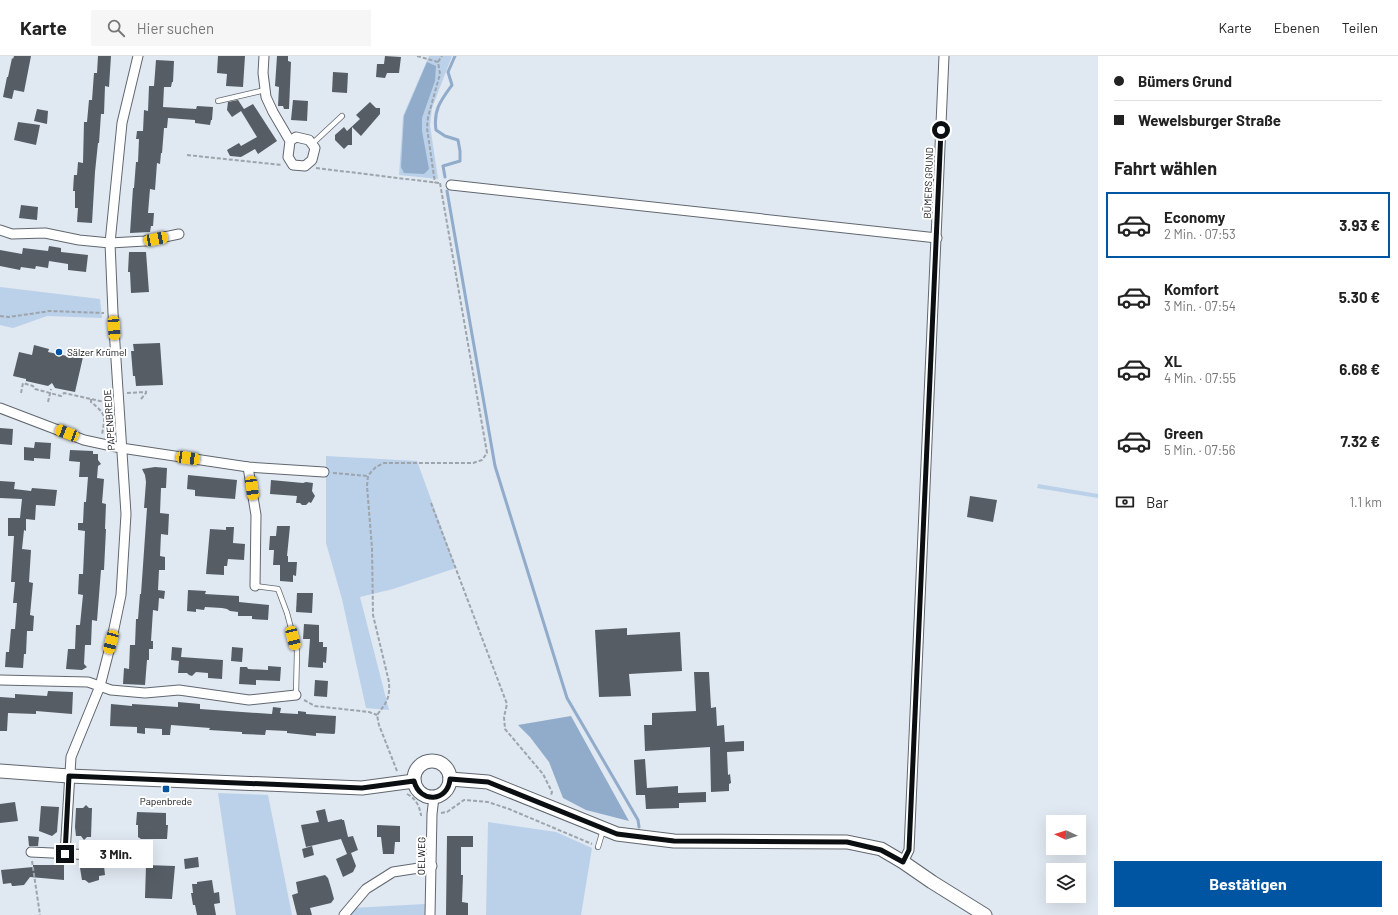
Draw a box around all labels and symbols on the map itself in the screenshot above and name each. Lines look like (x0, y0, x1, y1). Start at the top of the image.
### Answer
route start (932, 121, 950, 139)
street label: BÜMERS GRUND (921, 147, 935, 219)
car (143, 231, 169, 247)
car (107, 316, 121, 340)
place label: Sälzer Krümel (67, 346, 127, 358)
marker: Sälzer Krümel (54, 347, 64, 357)
street label: PAPENBREDE (101, 389, 117, 451)
car (54, 423, 80, 443)
car (175, 450, 201, 466)
car (244, 475, 260, 501)
car (284, 625, 302, 651)
car (102, 629, 120, 655)
marker: Papenbrede (161, 784, 171, 794)
place label: Papenbrede (140, 795, 192, 807)
north arrow (1046, 815, 1086, 855)
street label: OELWEG (415, 837, 427, 875)
callout: 3 Min. (79, 840, 153, 868)
route end (56, 845, 74, 863)

